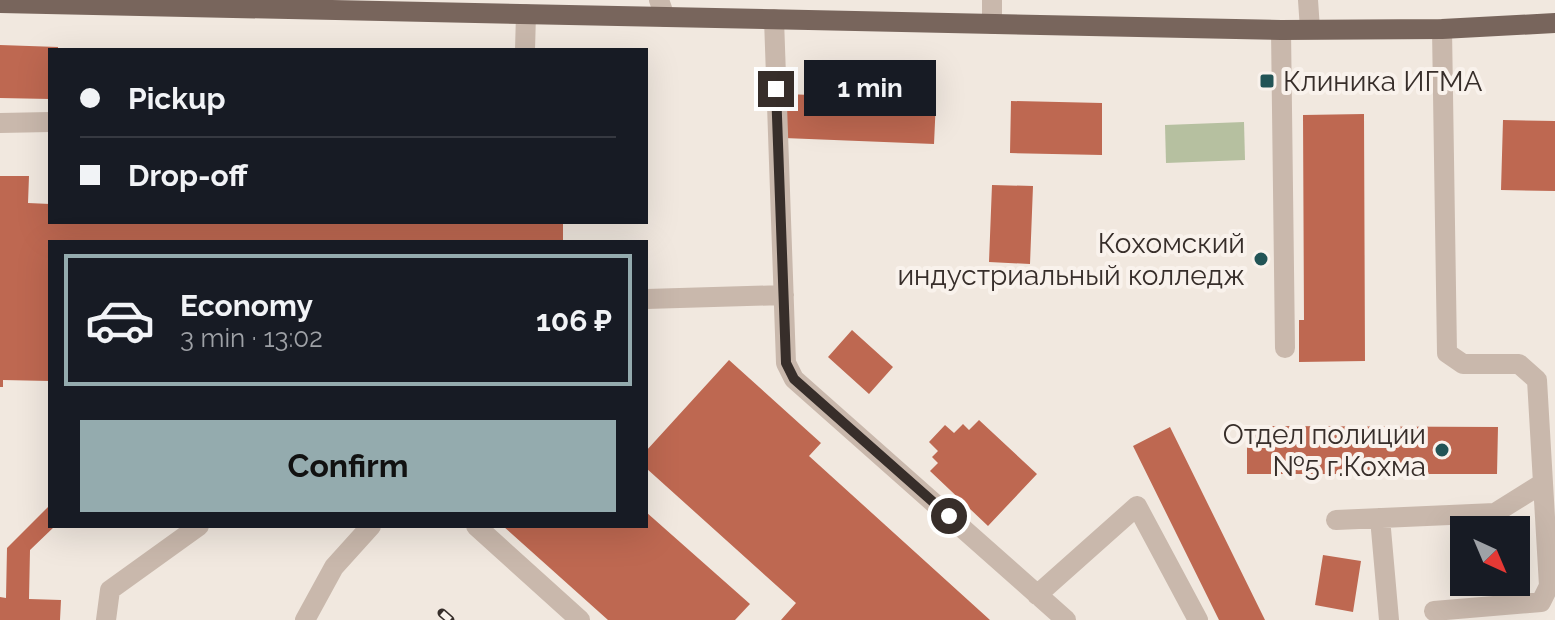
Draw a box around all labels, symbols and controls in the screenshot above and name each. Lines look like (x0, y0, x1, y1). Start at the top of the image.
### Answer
callout: 1 min (804, 61, 936, 117)
place label: Клиника ИГМА (1283, 65, 1482, 98)
route end (758, 71, 794, 107)
marker: Клиника ИГМА (1258, 72, 1276, 90)
text: 1 min (837, 73, 903, 103)
text: Pickup (128, 81, 226, 116)
text: Drop-off (128, 158, 248, 193)
place label: Кохомский индустриальный колледж (897, 227, 1245, 292)
marker: Кохомский индустриальный колледж (1252, 250, 1270, 268)
icon: car (84, 284, 156, 356)
text: Economy (180, 288, 313, 323)
text: 106 ₽ (536, 303, 612, 338)
text: 3 min · 13:02 (180, 323, 323, 353)
place label: Отдел полиции №5 г.Кохма (1223, 418, 1426, 483)
button: Confirm (80, 420, 616, 512)
marker: Отдел полиции №5 г.Кохма (1433, 441, 1451, 459)
route start (931, 498, 967, 534)
north arrow (1450, 516, 1530, 596)
map controls (1450, 516, 1530, 596)

